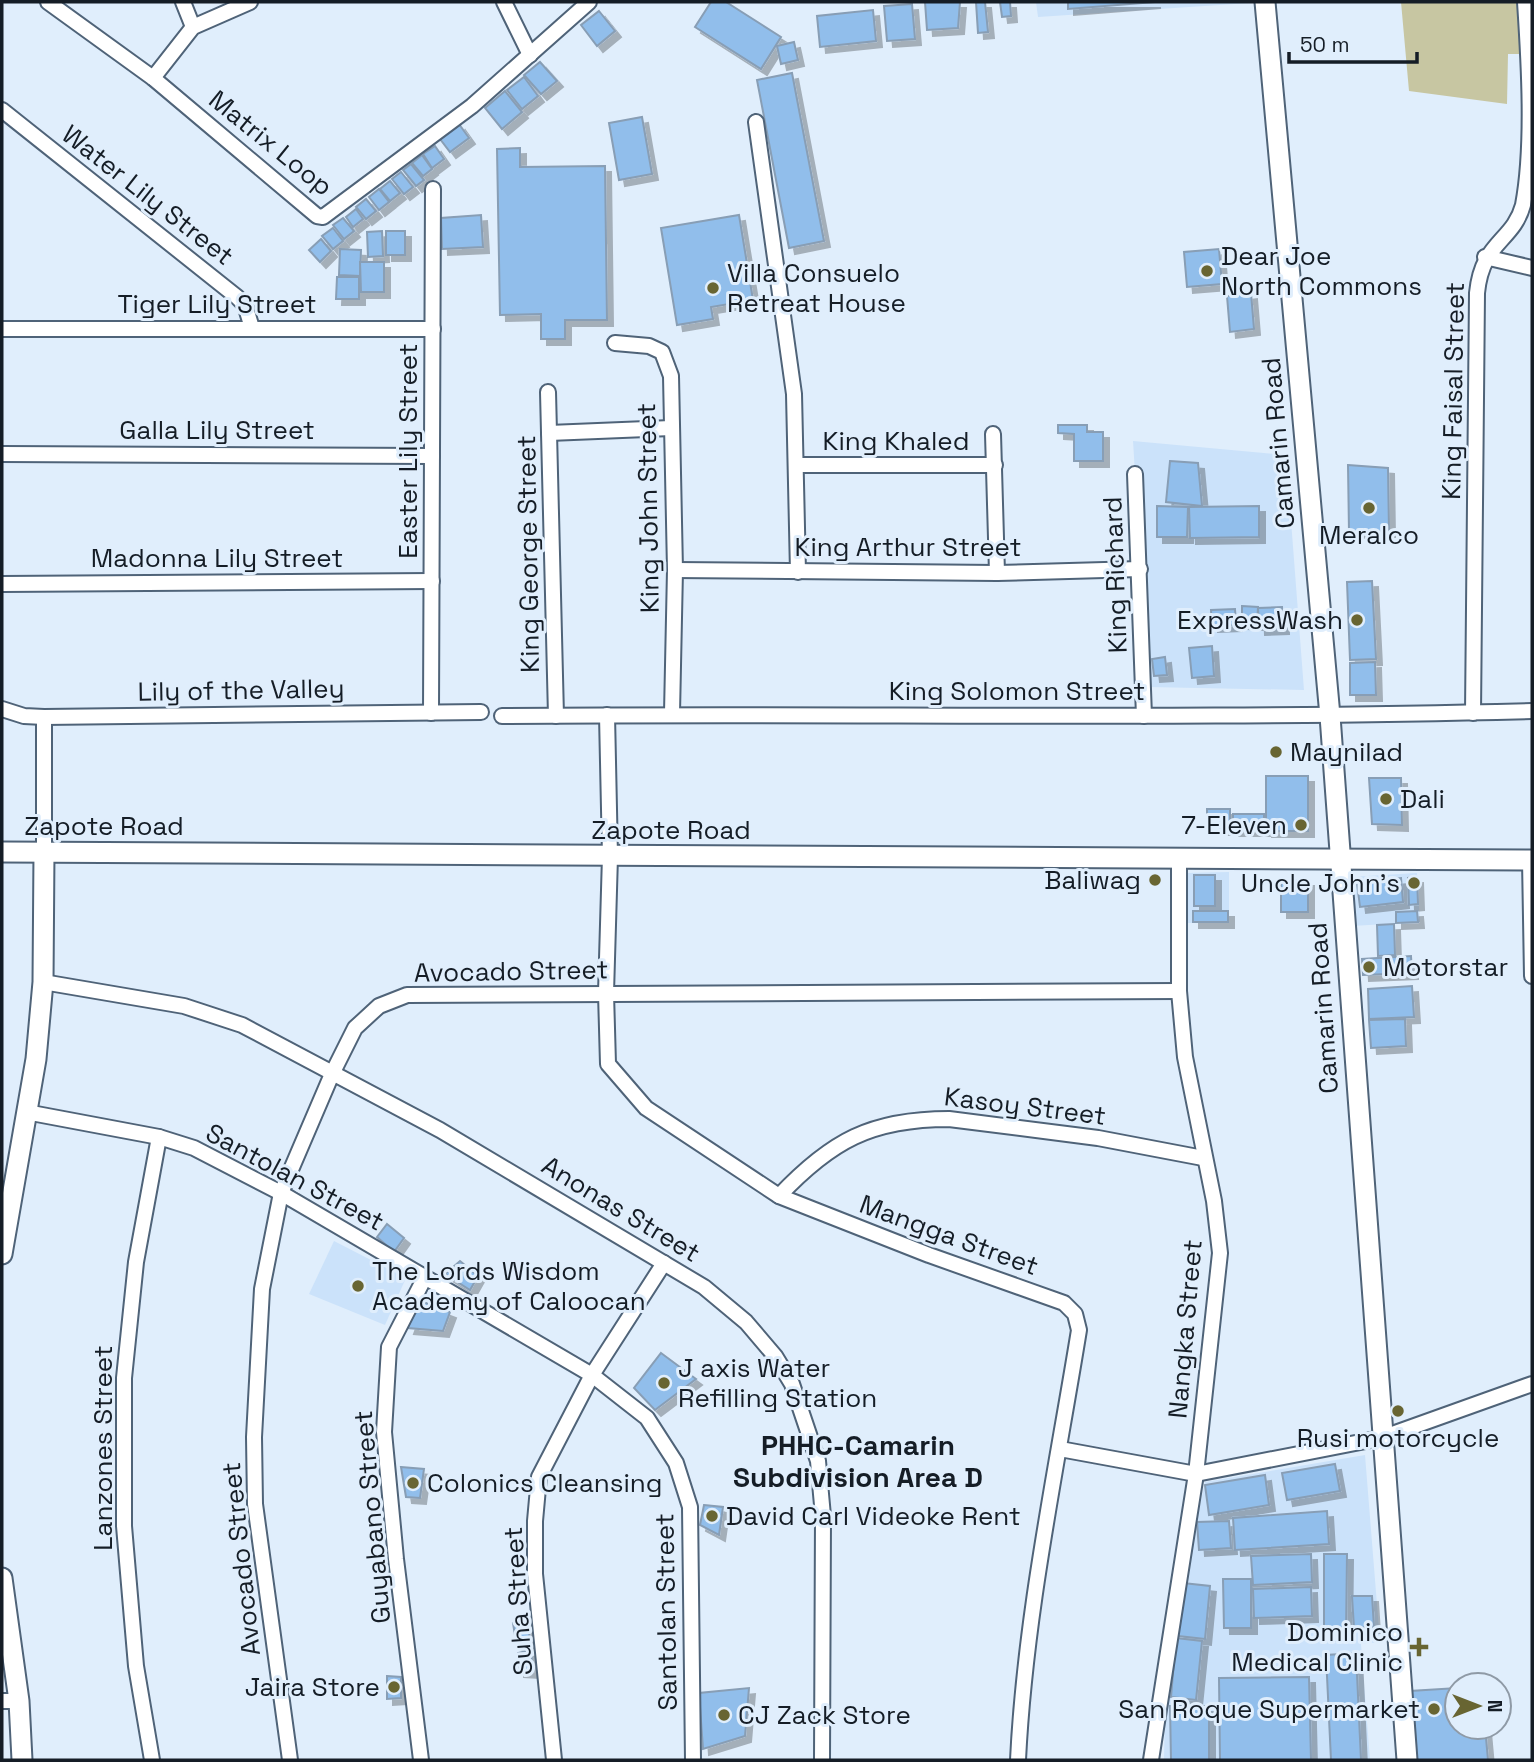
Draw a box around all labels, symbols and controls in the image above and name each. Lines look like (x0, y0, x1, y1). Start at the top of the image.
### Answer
scale bar (1289, 21, 1417, 65)
text: 50 m (1300, 31, 1350, 58)
street label: Matrix Loop (202, 83, 340, 203)
street label: Water Lily Street (55, 117, 241, 273)
place label: Dear Joe North Commons (1221, 239, 1422, 303)
place label: Villa Consuelo Retreat House (727, 256, 906, 320)
marker: Dear Joe North Commons (1199, 263, 1215, 279)
marker: Villa Consuelo Retreat House (705, 280, 721, 296)
street label: King Faisal Street (1434, 282, 1472, 500)
street label: Tiger Lily Street (118, 287, 316, 321)
street label: Easter Lily Street (391, 343, 425, 559)
street label: Camarin Road (1254, 356, 1302, 530)
street label: King John Street (629, 403, 667, 613)
street label: Galla Lily Street (119, 413, 315, 447)
street label: King Khaled (823, 424, 969, 458)
street label: King George Street (509, 435, 547, 673)
street label: King Richard (1095, 496, 1135, 654)
marker: Meralco (1361, 500, 1377, 516)
place label: Meralco (1319, 518, 1419, 552)
street label: King Arthur Street (795, 530, 1021, 564)
street label: Madonna Lily Street (91, 541, 343, 575)
place label: ExpressWash (1177, 603, 1343, 637)
marker: ExpressWash (1349, 612, 1365, 628)
street label: Lily of the Valley (137, 671, 345, 709)
street label: King Solomon Street (889, 674, 1145, 708)
place label: Maynilad (1290, 735, 1403, 769)
marker: Maynilad (1268, 744, 1284, 760)
place label: Dali (1400, 782, 1445, 816)
marker: Dali (1378, 791, 1394, 807)
place label: 7-Eleven (1181, 808, 1287, 842)
street label: Zapote Road (24, 809, 184, 843)
street label: Zapote Road (591, 813, 751, 847)
marker: 7-Eleven (1293, 817, 1309, 833)
place label: Baliwag (1044, 863, 1141, 897)
place label: Uncle John's (1241, 866, 1400, 900)
marker: Baliwag (1147, 872, 1163, 888)
marker: Uncle John's (1406, 875, 1422, 891)
street label: Camarin Road (1300, 921, 1346, 1095)
place label: Motorstar (1383, 950, 1508, 984)
street label: Avocado Street (413, 952, 609, 990)
marker: Motorstar (1361, 959, 1377, 975)
street label: Kasoy Street (942, 1079, 1108, 1133)
street label: Santolan Street (200, 1116, 390, 1238)
street label: Anonas Street (536, 1148, 706, 1270)
street label: Mangga Street (855, 1187, 1043, 1283)
street label: Nangka Street (1160, 1238, 1210, 1420)
place label: The Lords Wisdom Academy of Caloocan (372, 1254, 646, 1318)
marker: The Lords Wisdom Academy of Caloocan (350, 1278, 366, 1294)
street label: Lanzones Street (86, 1345, 120, 1551)
place label: J axis Water Refilling Station (678, 1351, 877, 1415)
marker: J axis Water Refilling Station (656, 1375, 672, 1391)
marker: Rusi motorcycle (1390, 1403, 1406, 1419)
street label: Guyabano Street (346, 1409, 398, 1625)
place label: Rusi motorcycle (1297, 1421, 1499, 1455)
district label: PHHC-Camarin Subdivision Area D (733, 1427, 983, 1495)
street label: Avocado Street (214, 1460, 268, 1658)
place label: Colonics Cleansing (427, 1466, 662, 1500)
marker: Colonics Cleansing (405, 1475, 421, 1491)
place label: David Carl Videoke Rent (726, 1499, 1021, 1533)
marker: David Carl Videoke Rent (704, 1508, 720, 1524)
street label: Santolan Street (647, 1513, 685, 1711)
street label: Suha Street (496, 1526, 540, 1676)
place label: Dominico Medical Clinic (1231, 1615, 1403, 1679)
marker: Dominico Medical Clinic (1409, 1637, 1429, 1657)
place label: Jaira Store (245, 1670, 380, 1704)
north arrow (1443, 1671, 1513, 1741)
marker: Jaira Store (386, 1679, 402, 1695)
place label: San Roque Supermarket (1118, 1692, 1420, 1726)
place label: CJ Zack Store (738, 1698, 911, 1732)
text: N (1482, 1700, 1507, 1712)
marker: San Roque Supermarket (1426, 1701, 1442, 1717)
marker: CJ Zack Store (716, 1707, 732, 1723)

